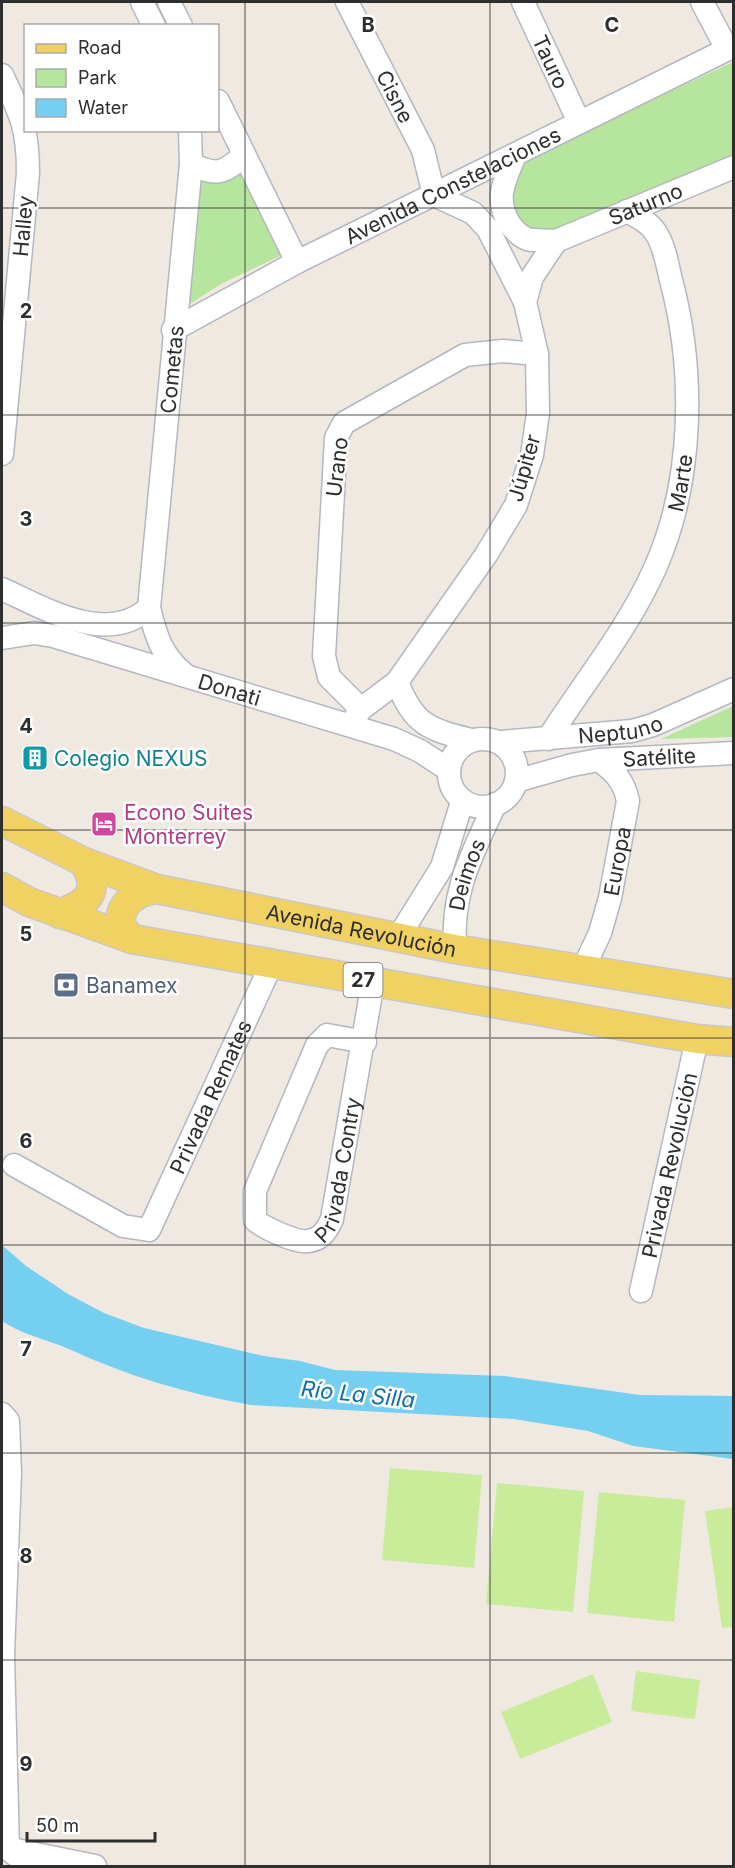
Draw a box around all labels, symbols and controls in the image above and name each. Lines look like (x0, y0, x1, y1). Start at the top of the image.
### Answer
text: B (361, 13, 375, 37)
text: C (605, 13, 619, 37)
legend (24, 24, 219, 132)
street label: Tauro (528, 31, 574, 93)
text: Road (78, 37, 121, 58)
street label: Cisne (371, 66, 419, 127)
text: Park (78, 67, 117, 88)
text: Water (78, 97, 128, 118)
street label: Avenida Constelaciones (341, 121, 565, 249)
street label: Saturno (605, 177, 686, 230)
street label: Halley (8, 194, 38, 258)
text: 2 (20, 299, 32, 323)
street label: Cometas (155, 324, 188, 415)
street label: Júpiter (502, 431, 546, 505)
street label: Urano (321, 436, 353, 498)
street label: Marte (662, 453, 697, 514)
text: 3 (20, 507, 32, 531)
street label: Donati (195, 668, 264, 711)
street label: Neptuno (577, 710, 667, 748)
text: 4 (19, 714, 33, 738)
street label: Satélite (622, 742, 696, 771)
building icon: Colegio NEXUS (20, 743, 50, 773)
place label: Colegio NEXUS (54, 746, 208, 771)
place label: Econo Suites Monterrey (124, 800, 253, 849)
hotel icon: Econo Suites Monterrey (89, 809, 119, 839)
street label: Europa (598, 824, 636, 898)
street label: Deimos (444, 835, 490, 912)
street label: Avenida Revolución (264, 899, 459, 962)
text: 5 (20, 922, 32, 946)
road number: 27 (344, 963, 382, 997)
bank icon: Banamex (51, 970, 81, 1000)
place label: Banamex (86, 973, 177, 998)
street label: Privada Remates (164, 1016, 257, 1178)
street label: Privada Revolución (636, 1070, 702, 1260)
street label: Privada Contry (309, 1095, 365, 1248)
text: 6 (20, 1129, 33, 1153)
text: 7 (20, 1337, 32, 1361)
water label: Río La Silla (300, 1375, 416, 1413)
text: 8 (19, 1544, 33, 1568)
text: 9 (20, 1752, 33, 1776)
scale bar (27, 1805, 154, 1843)
text: 50 m (36, 1815, 79, 1836)

